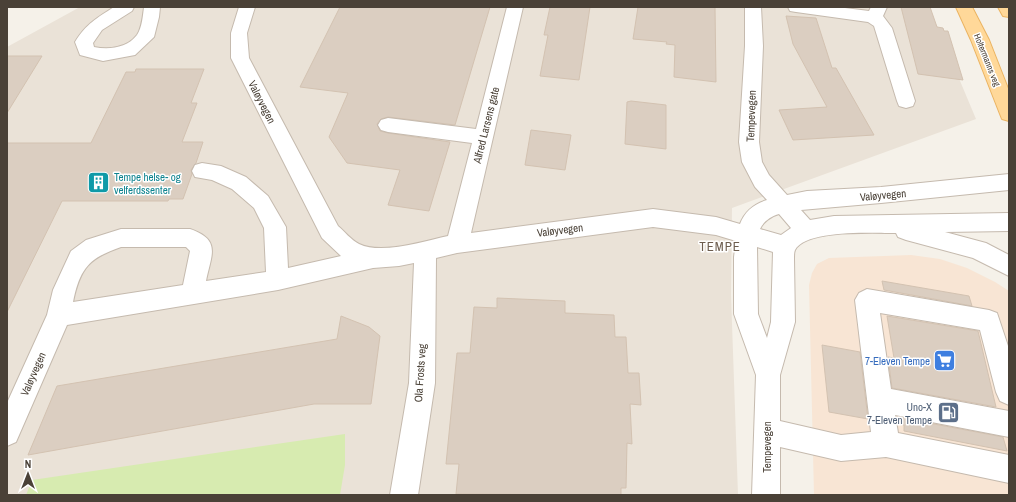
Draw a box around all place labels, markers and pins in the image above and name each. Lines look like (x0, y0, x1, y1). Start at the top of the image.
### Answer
building icon: Tempe helse- og velferdssenter (85, 170, 111, 196)
place label: Tempe helse- og velferdssenter (114, 170, 181, 197)
supermarket icon: 7-Eleven Tempe (932, 348, 958, 374)
place label: 7-Eleven Tempe (865, 354, 930, 368)
place label: Uno-X 7-Eleven Tempe (867, 400, 932, 427)
fuel station icon: Uno-X 7-Eleven Tempe (935, 400, 961, 426)

